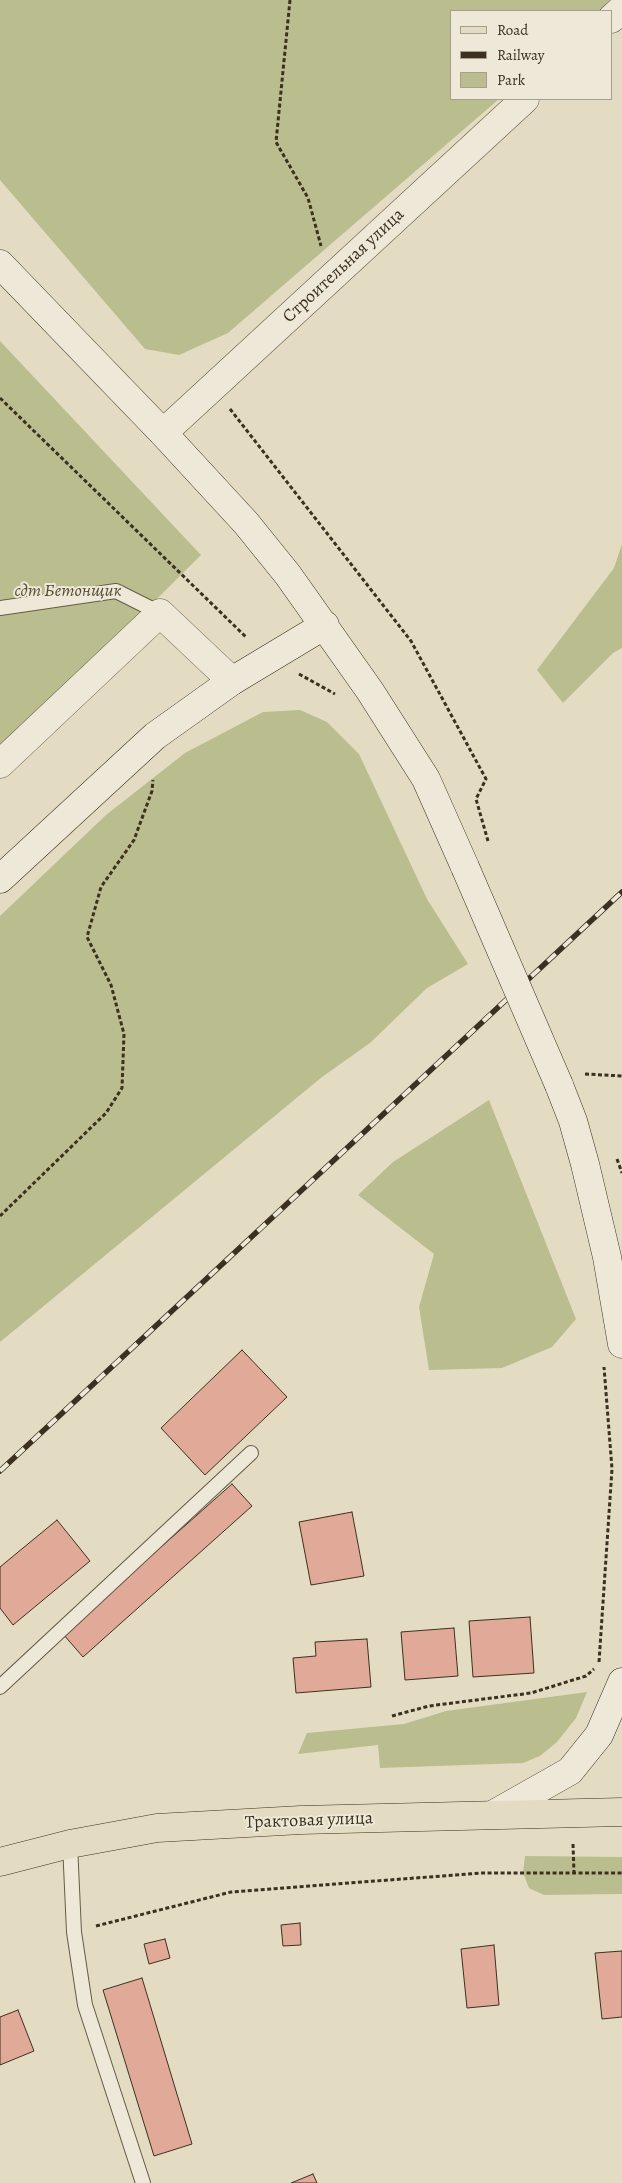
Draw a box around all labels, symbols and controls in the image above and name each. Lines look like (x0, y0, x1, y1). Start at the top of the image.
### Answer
legend (450, 10, 612, 100)
text: Road (497, 20, 528, 40)
text: Railway (497, 45, 544, 65)
text: Park (497, 70, 525, 90)
street label: Строительная улица (279, 204, 409, 328)
park label: сдт Бетонщик (14, 581, 122, 603)
street label: Трактовая улица (244, 1808, 374, 1834)

